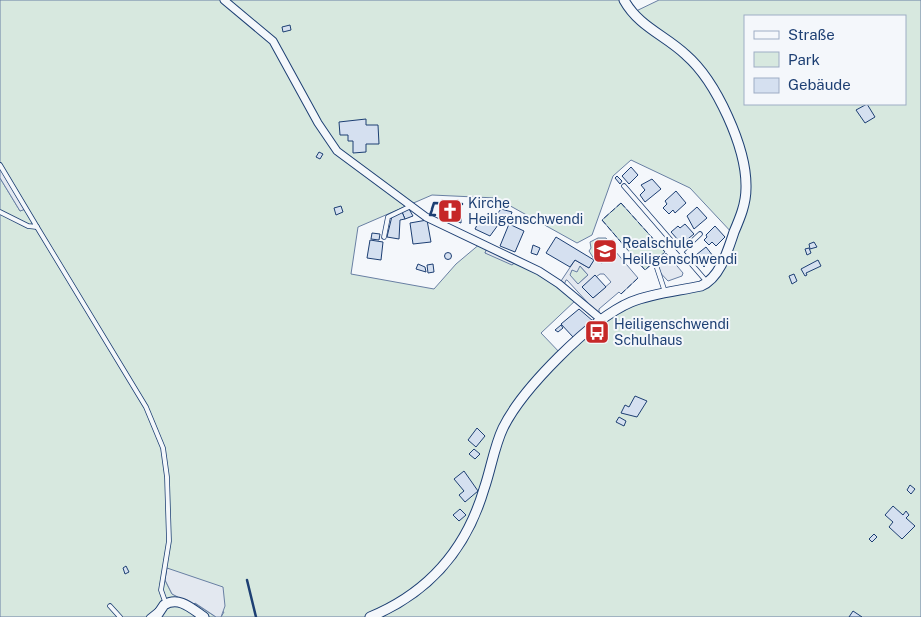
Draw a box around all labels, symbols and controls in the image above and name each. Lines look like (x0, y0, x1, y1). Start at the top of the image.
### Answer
legend (744, 15, 906, 105)
text: Straße (788, 26, 835, 43)
text: Park (788, 51, 820, 68)
text: Gebäude (788, 76, 851, 93)
place label: Kirche Heiligenschwendi (468, 195, 583, 227)
church icon: Kirche Heiligenschwendi (437, 198, 463, 224)
place label: Realschule Heiligenschwendi (622, 235, 737, 267)
school or university icon: Realschule Heiligenschwendi (592, 238, 618, 264)
place label: Heiligenschwendi Schulhaus (614, 316, 729, 348)
bus stop icon: Heiligenschwendi Schulhaus (584, 319, 610, 345)

